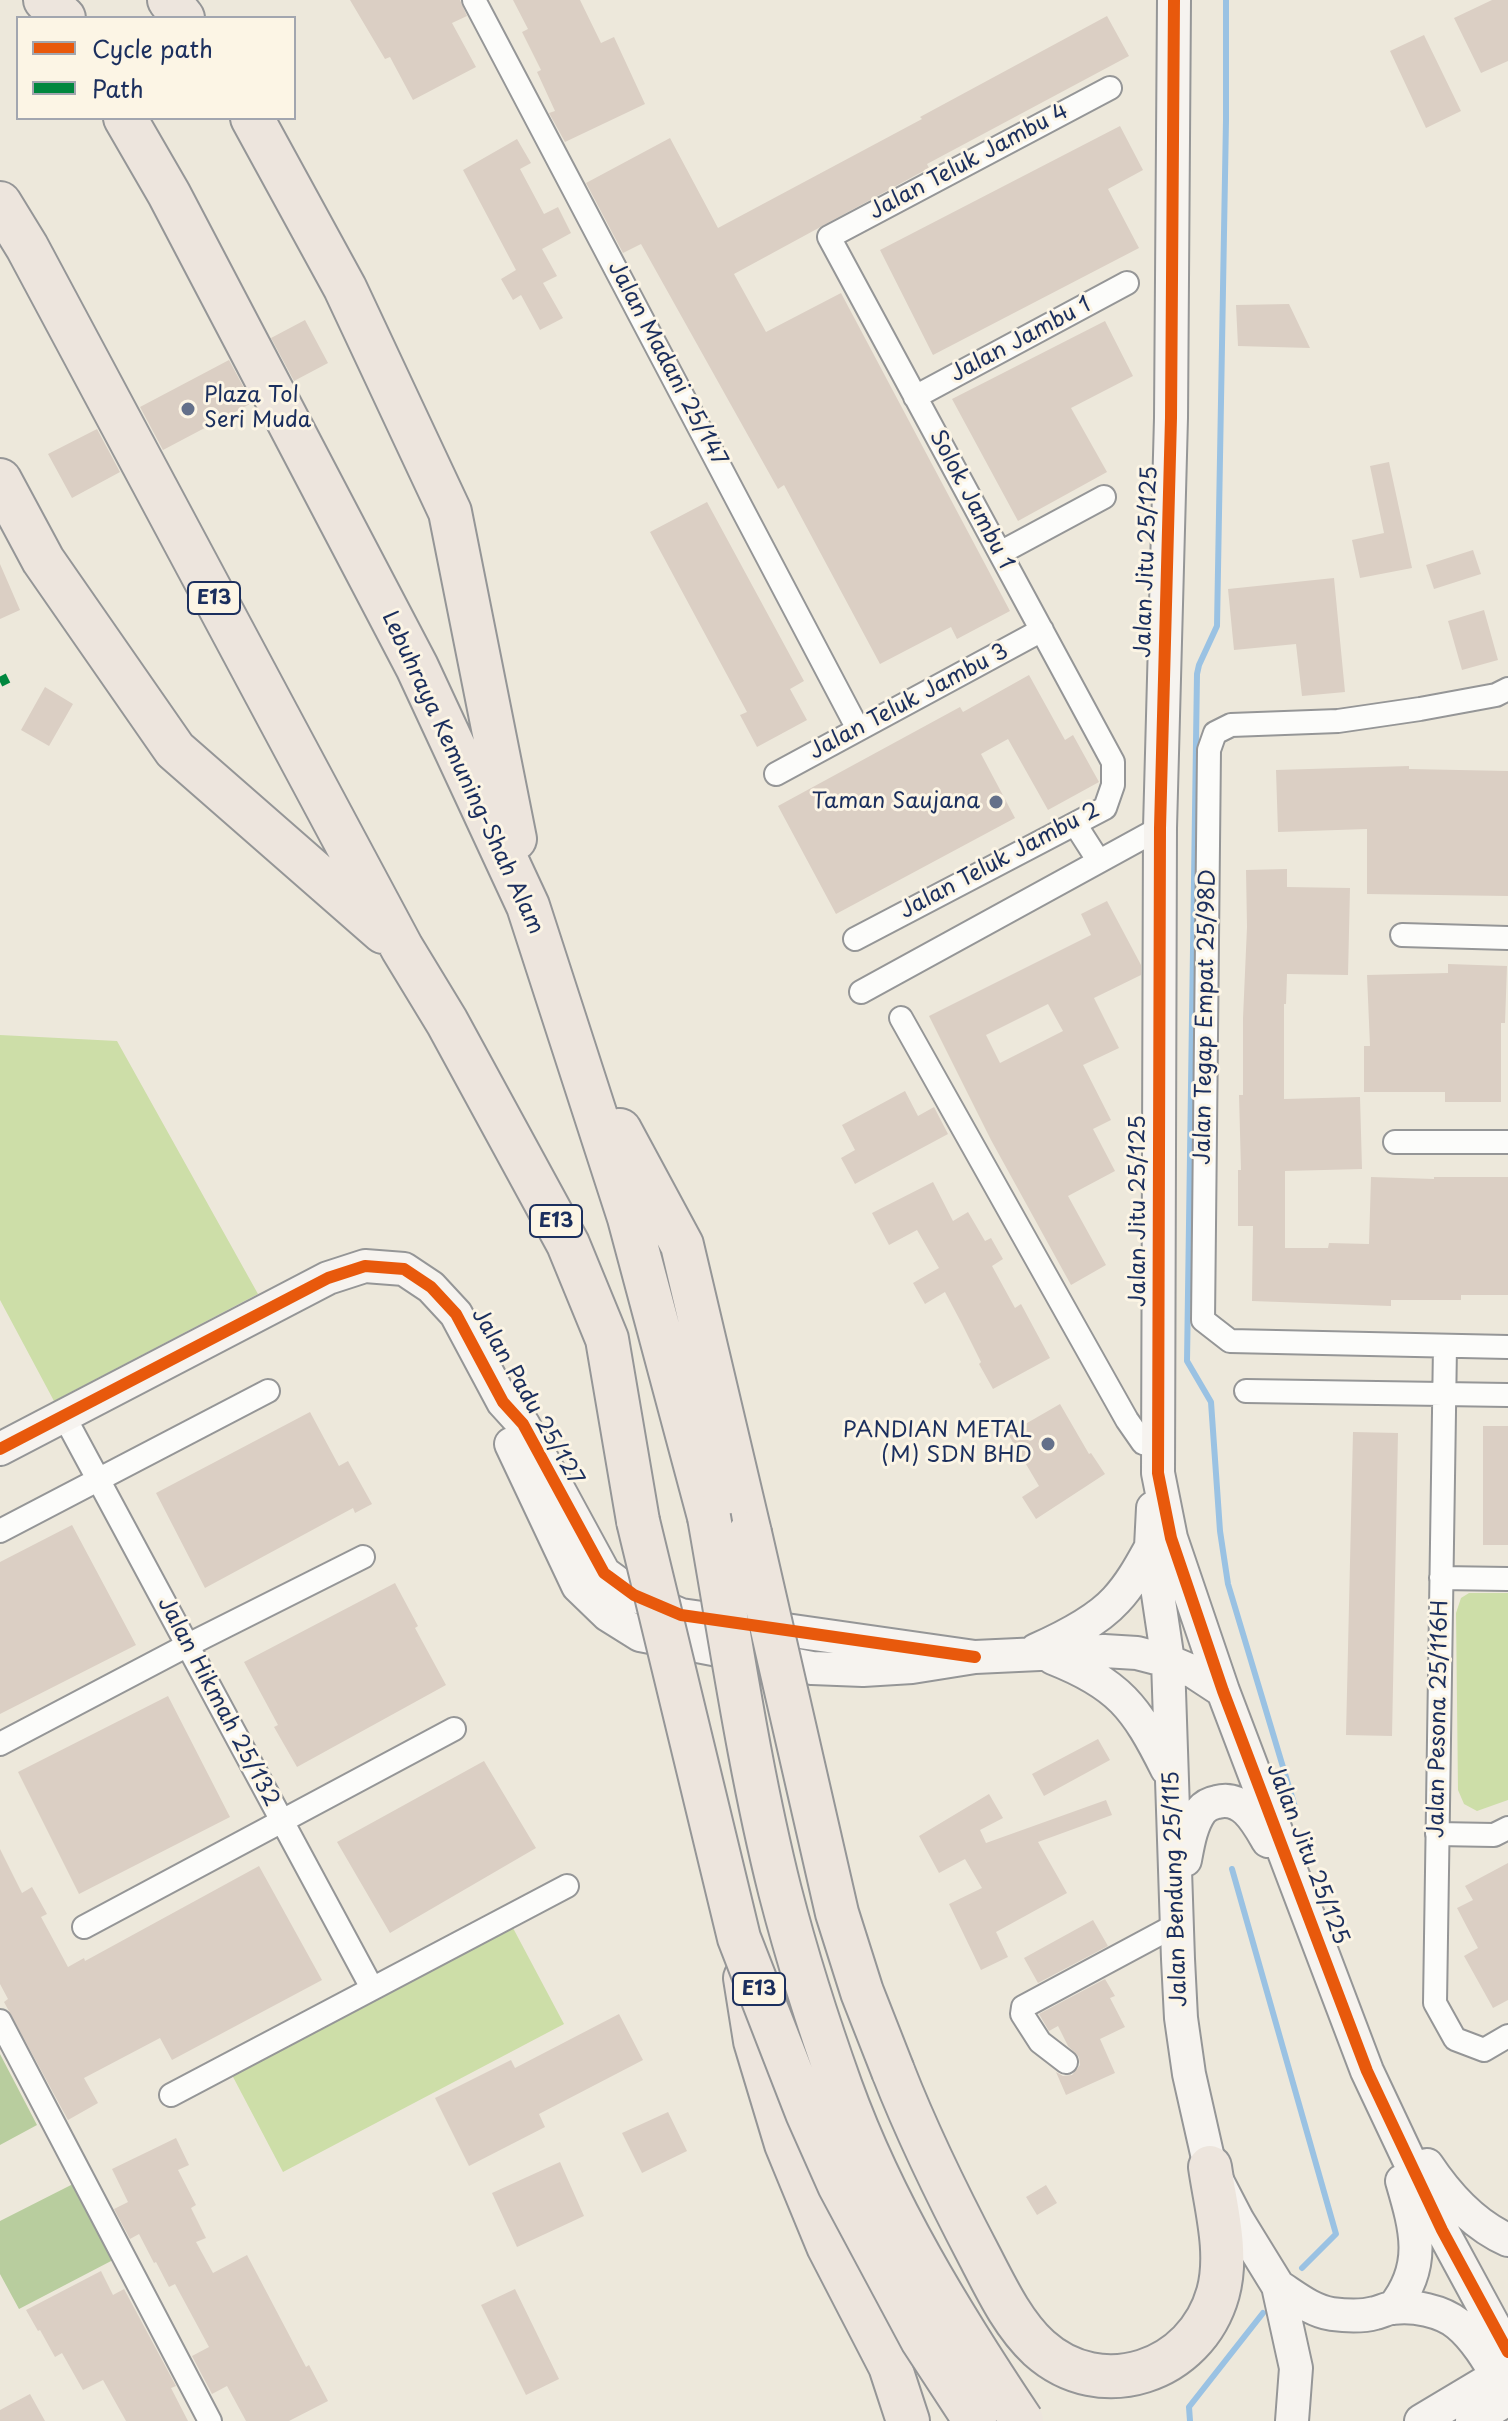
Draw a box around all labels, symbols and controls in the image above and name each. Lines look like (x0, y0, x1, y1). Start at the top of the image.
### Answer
legend (16, 16, 296, 120)
text: Cycle path (92, 30, 213, 66)
text: Path (92, 70, 144, 106)
street label: Jalan Teluk Jambu 4 (865, 98, 1073, 226)
street label: Jalan Madani 25/147 (602, 257, 732, 471)
street label: Jalan Jambu 1 (946, 292, 1096, 388)
place label: Plaza Tol Seri Muda (204, 383, 311, 434)
marker: Plaza Tol Seri Muda (179, 400, 197, 418)
street label: Solok Jambu 1 (923, 426, 1019, 574)
street label: Jalan Jitu 25/125 (1130, 466, 1164, 658)
road number: E13 (188, 582, 240, 614)
street label: Lebuhraya Kemuning-Shah Alam (375, 607, 549, 939)
street label: Jalan Teluk Jambu 3 (805, 638, 1013, 766)
place label: Taman Saujana (812, 789, 980, 815)
marker: Taman Saujana (987, 793, 1005, 811)
street label: Jalan Teluk Jambu 2 (896, 797, 1104, 925)
street label: Jalan Tegap Empat 25/98D (1190, 869, 1222, 1165)
street label: Jalan Jitu 25/125 (1126, 1115, 1152, 1307)
road number: E13 (530, 1205, 582, 1237)
street label: Jalan Padu 25/127 (465, 1304, 589, 1490)
place label: PANDIAN METAL (M) SDN BHD (843, 1418, 1032, 1470)
marker: PANDIAN METAL (M) SDN BHD (1039, 1435, 1057, 1453)
street label: Jalan Hikmah 25/132 (151, 1593, 285, 1811)
street label: Jalan Pesona 25/116H (1424, 1600, 1454, 1838)
street label: Jalan Jitu 25/125 (1260, 1760, 1354, 1948)
street label: Jalan Bendung 25/115 (1159, 1771, 1193, 2007)
road number: E13 (733, 1973, 785, 2005)

